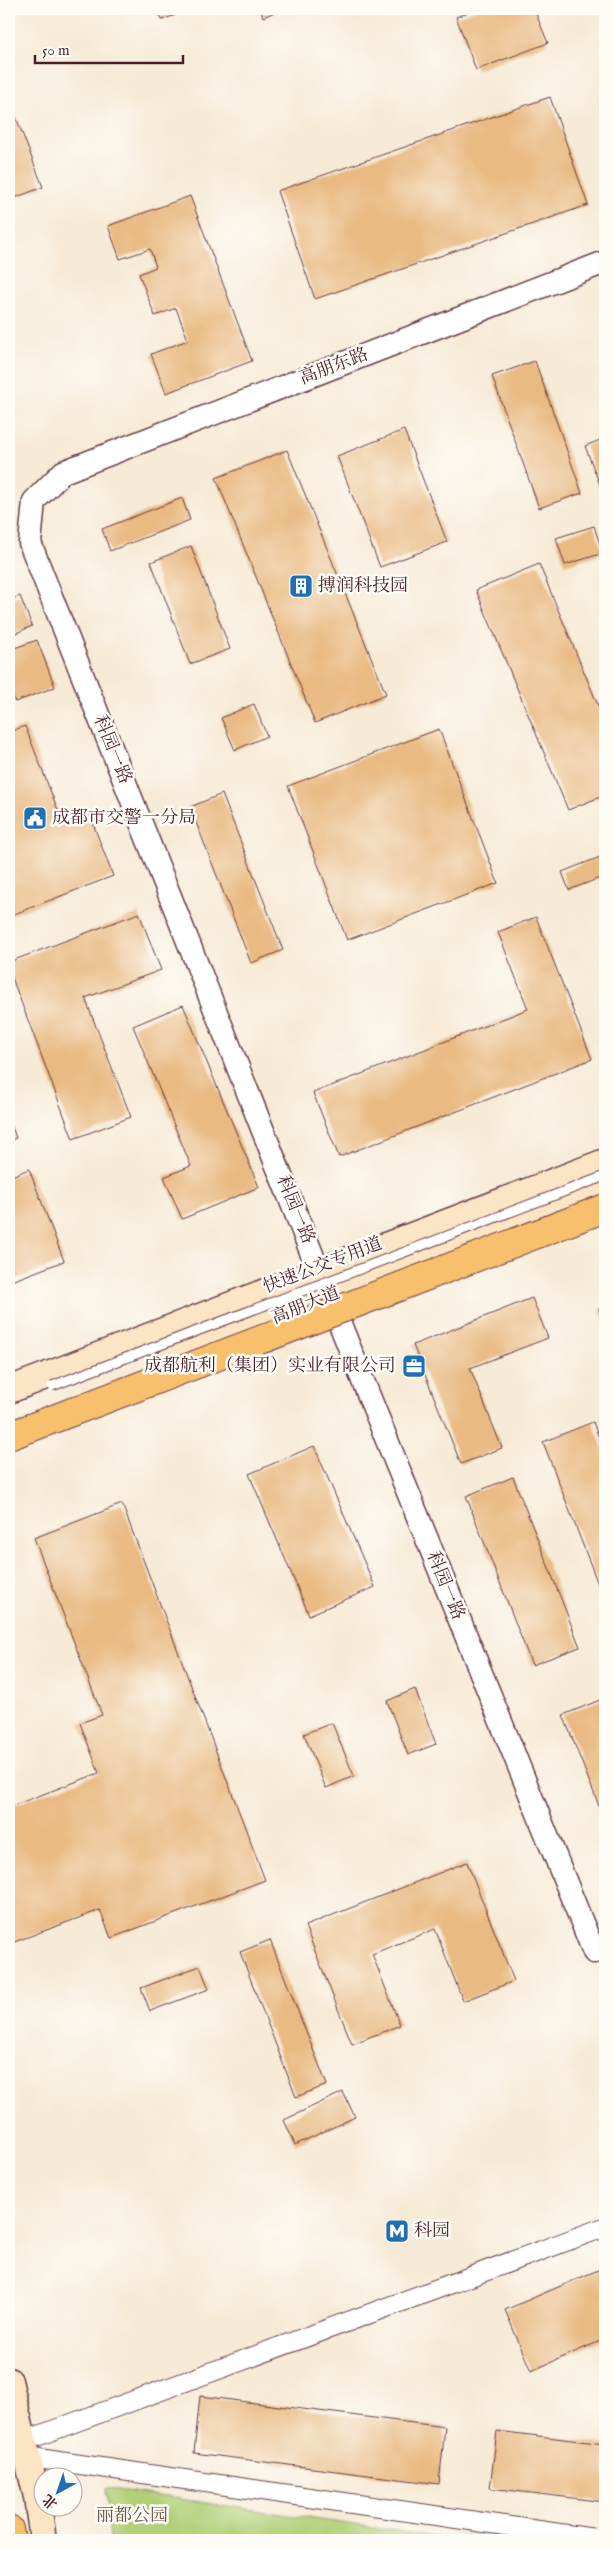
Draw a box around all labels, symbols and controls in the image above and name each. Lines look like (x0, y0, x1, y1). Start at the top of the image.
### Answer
scale bar (35, 32, 182, 64)
text: 50 m (42, 41, 70, 60)
street label: 高朋东路 (296, 343, 372, 391)
building icon: 搏润科技园 (288, 573, 314, 599)
place label: 搏润科技园 (318, 575, 408, 598)
street label: 科园一路 (88, 712, 136, 788)
public building icon: 成都市交警一分局 (22, 805, 48, 831)
place label: 成都市交警一分局 (52, 807, 196, 830)
street label: 科园一路 (271, 1172, 319, 1248)
street label: 快速公交专用道 (260, 1233, 386, 1299)
street label: 高朋大道 (268, 1282, 344, 1330)
office icon: 成都航利（集团）实业有限公司 (401, 1353, 427, 1379)
place label: 成都航利（集团）实业有限公司 (144, 1355, 396, 1378)
street label: 科园一路 (421, 1548, 469, 1624)
metro station icon: 科园 (384, 2218, 410, 2244)
place label: 科园 (414, 2220, 450, 2243)
north arrow (32, 2466, 82, 2516)
text: 北 (39, 2490, 61, 2513)
park label: 丽都公园 (96, 2505, 168, 2528)

